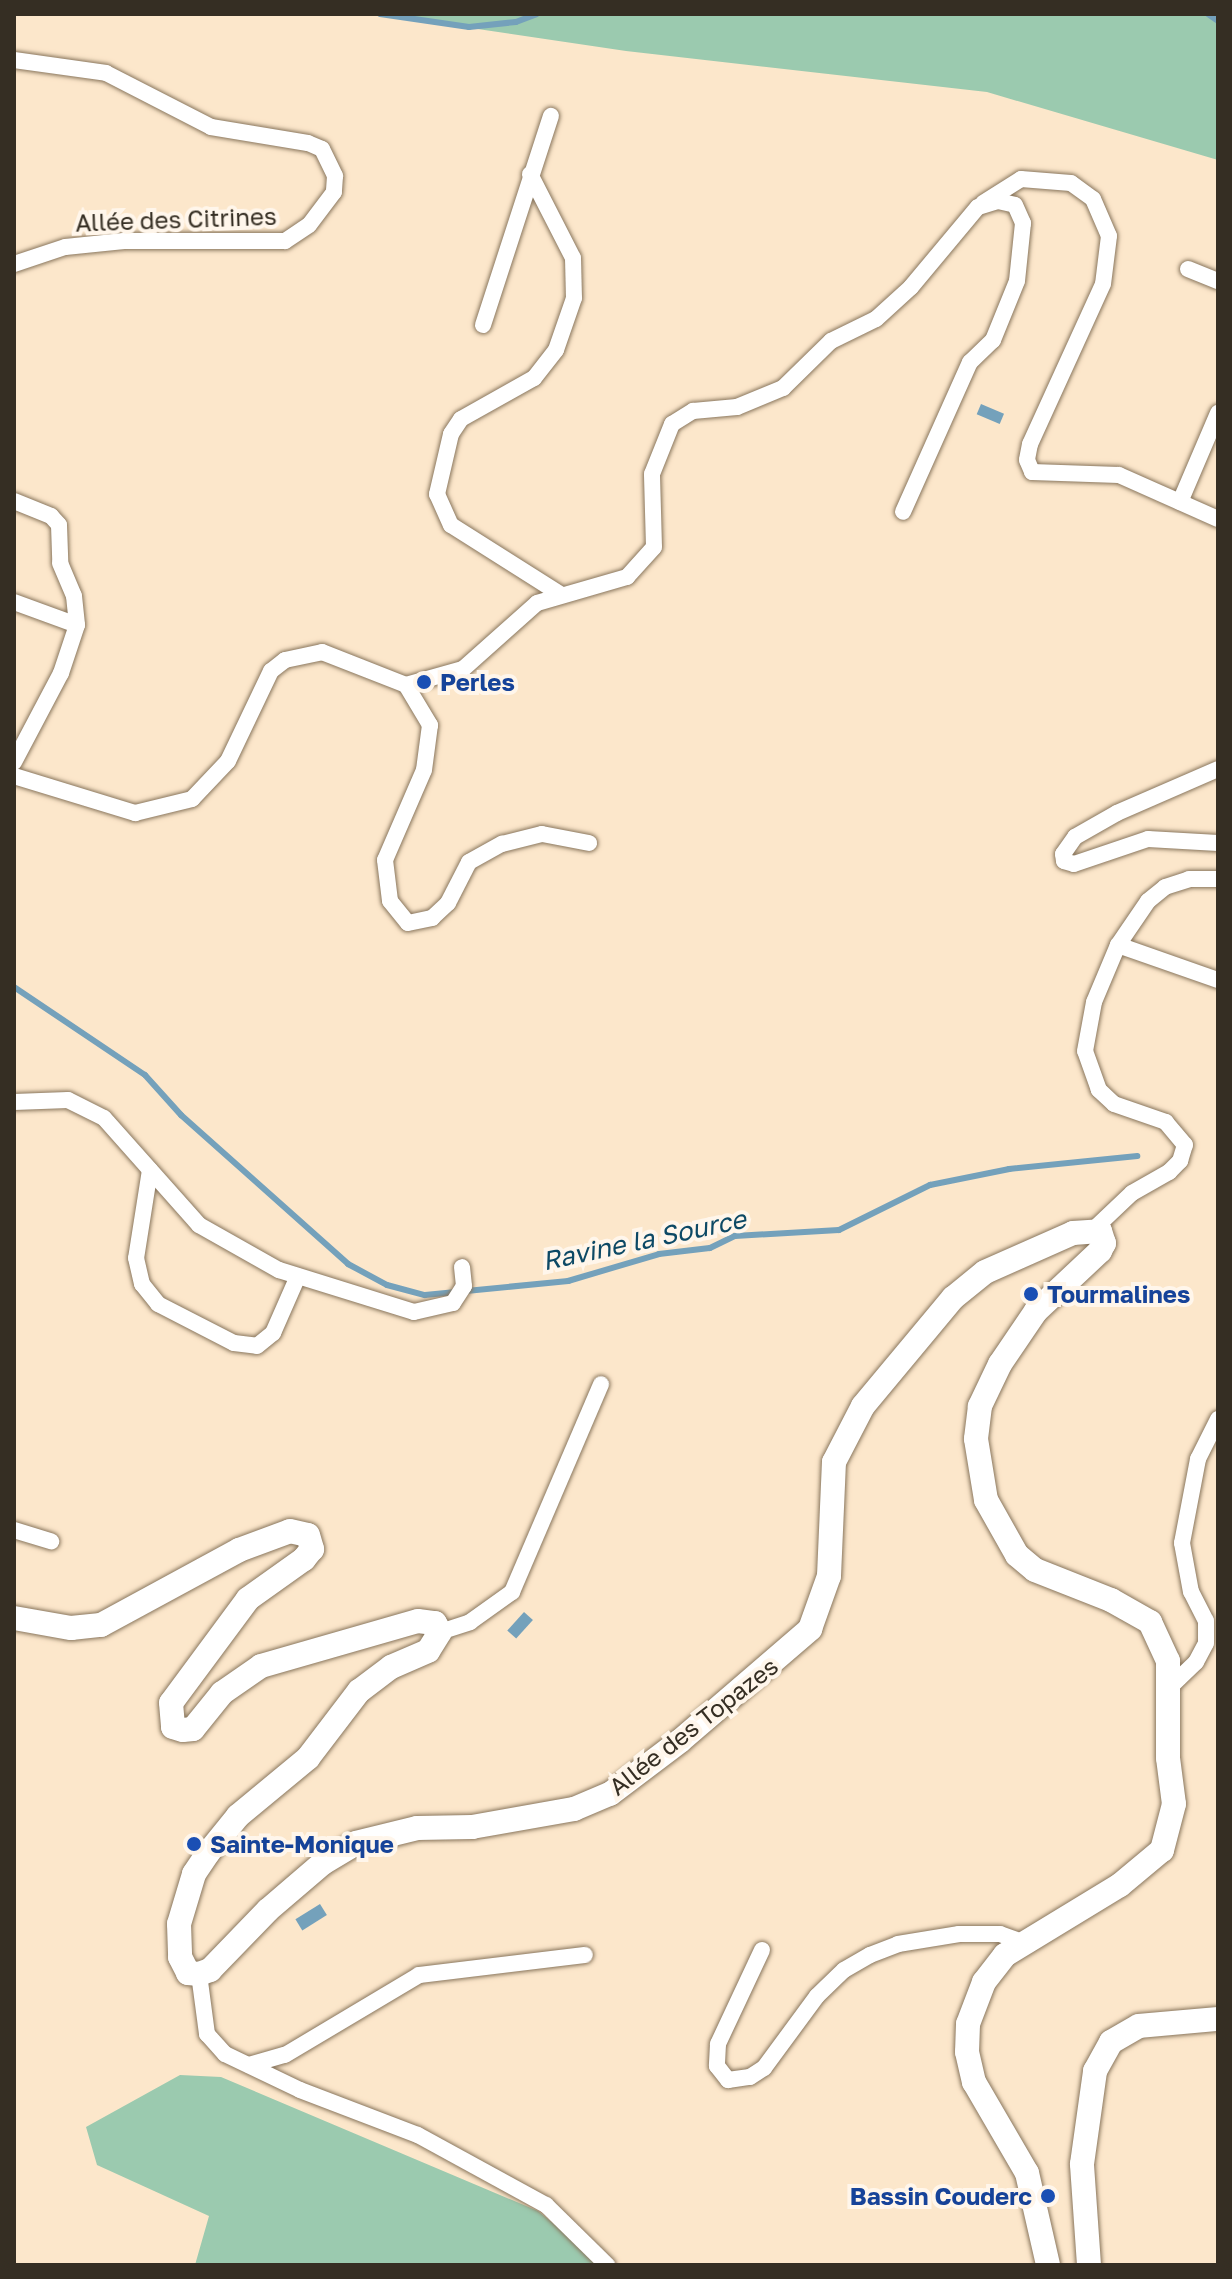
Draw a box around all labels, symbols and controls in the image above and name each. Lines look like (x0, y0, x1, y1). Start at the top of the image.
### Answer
street label: Allée des Citrines (75, 201, 277, 237)
place label: Perles (440, 668, 515, 696)
marker: Perles (415, 673, 433, 691)
water label: Ravine la Source (539, 1203, 749, 1277)
place label: Tourmalines (1047, 1280, 1190, 1308)
marker: Tourmalines (1022, 1285, 1040, 1303)
street label: Allée des Topazes (603, 1651, 783, 1801)
place label: Sainte-Monique (210, 1830, 394, 1858)
marker: Sainte-Monique (185, 1835, 203, 1853)
place label: Bassin Couderc (850, 2182, 1032, 2210)
marker: Bassin Couderc (1039, 2187, 1057, 2205)

